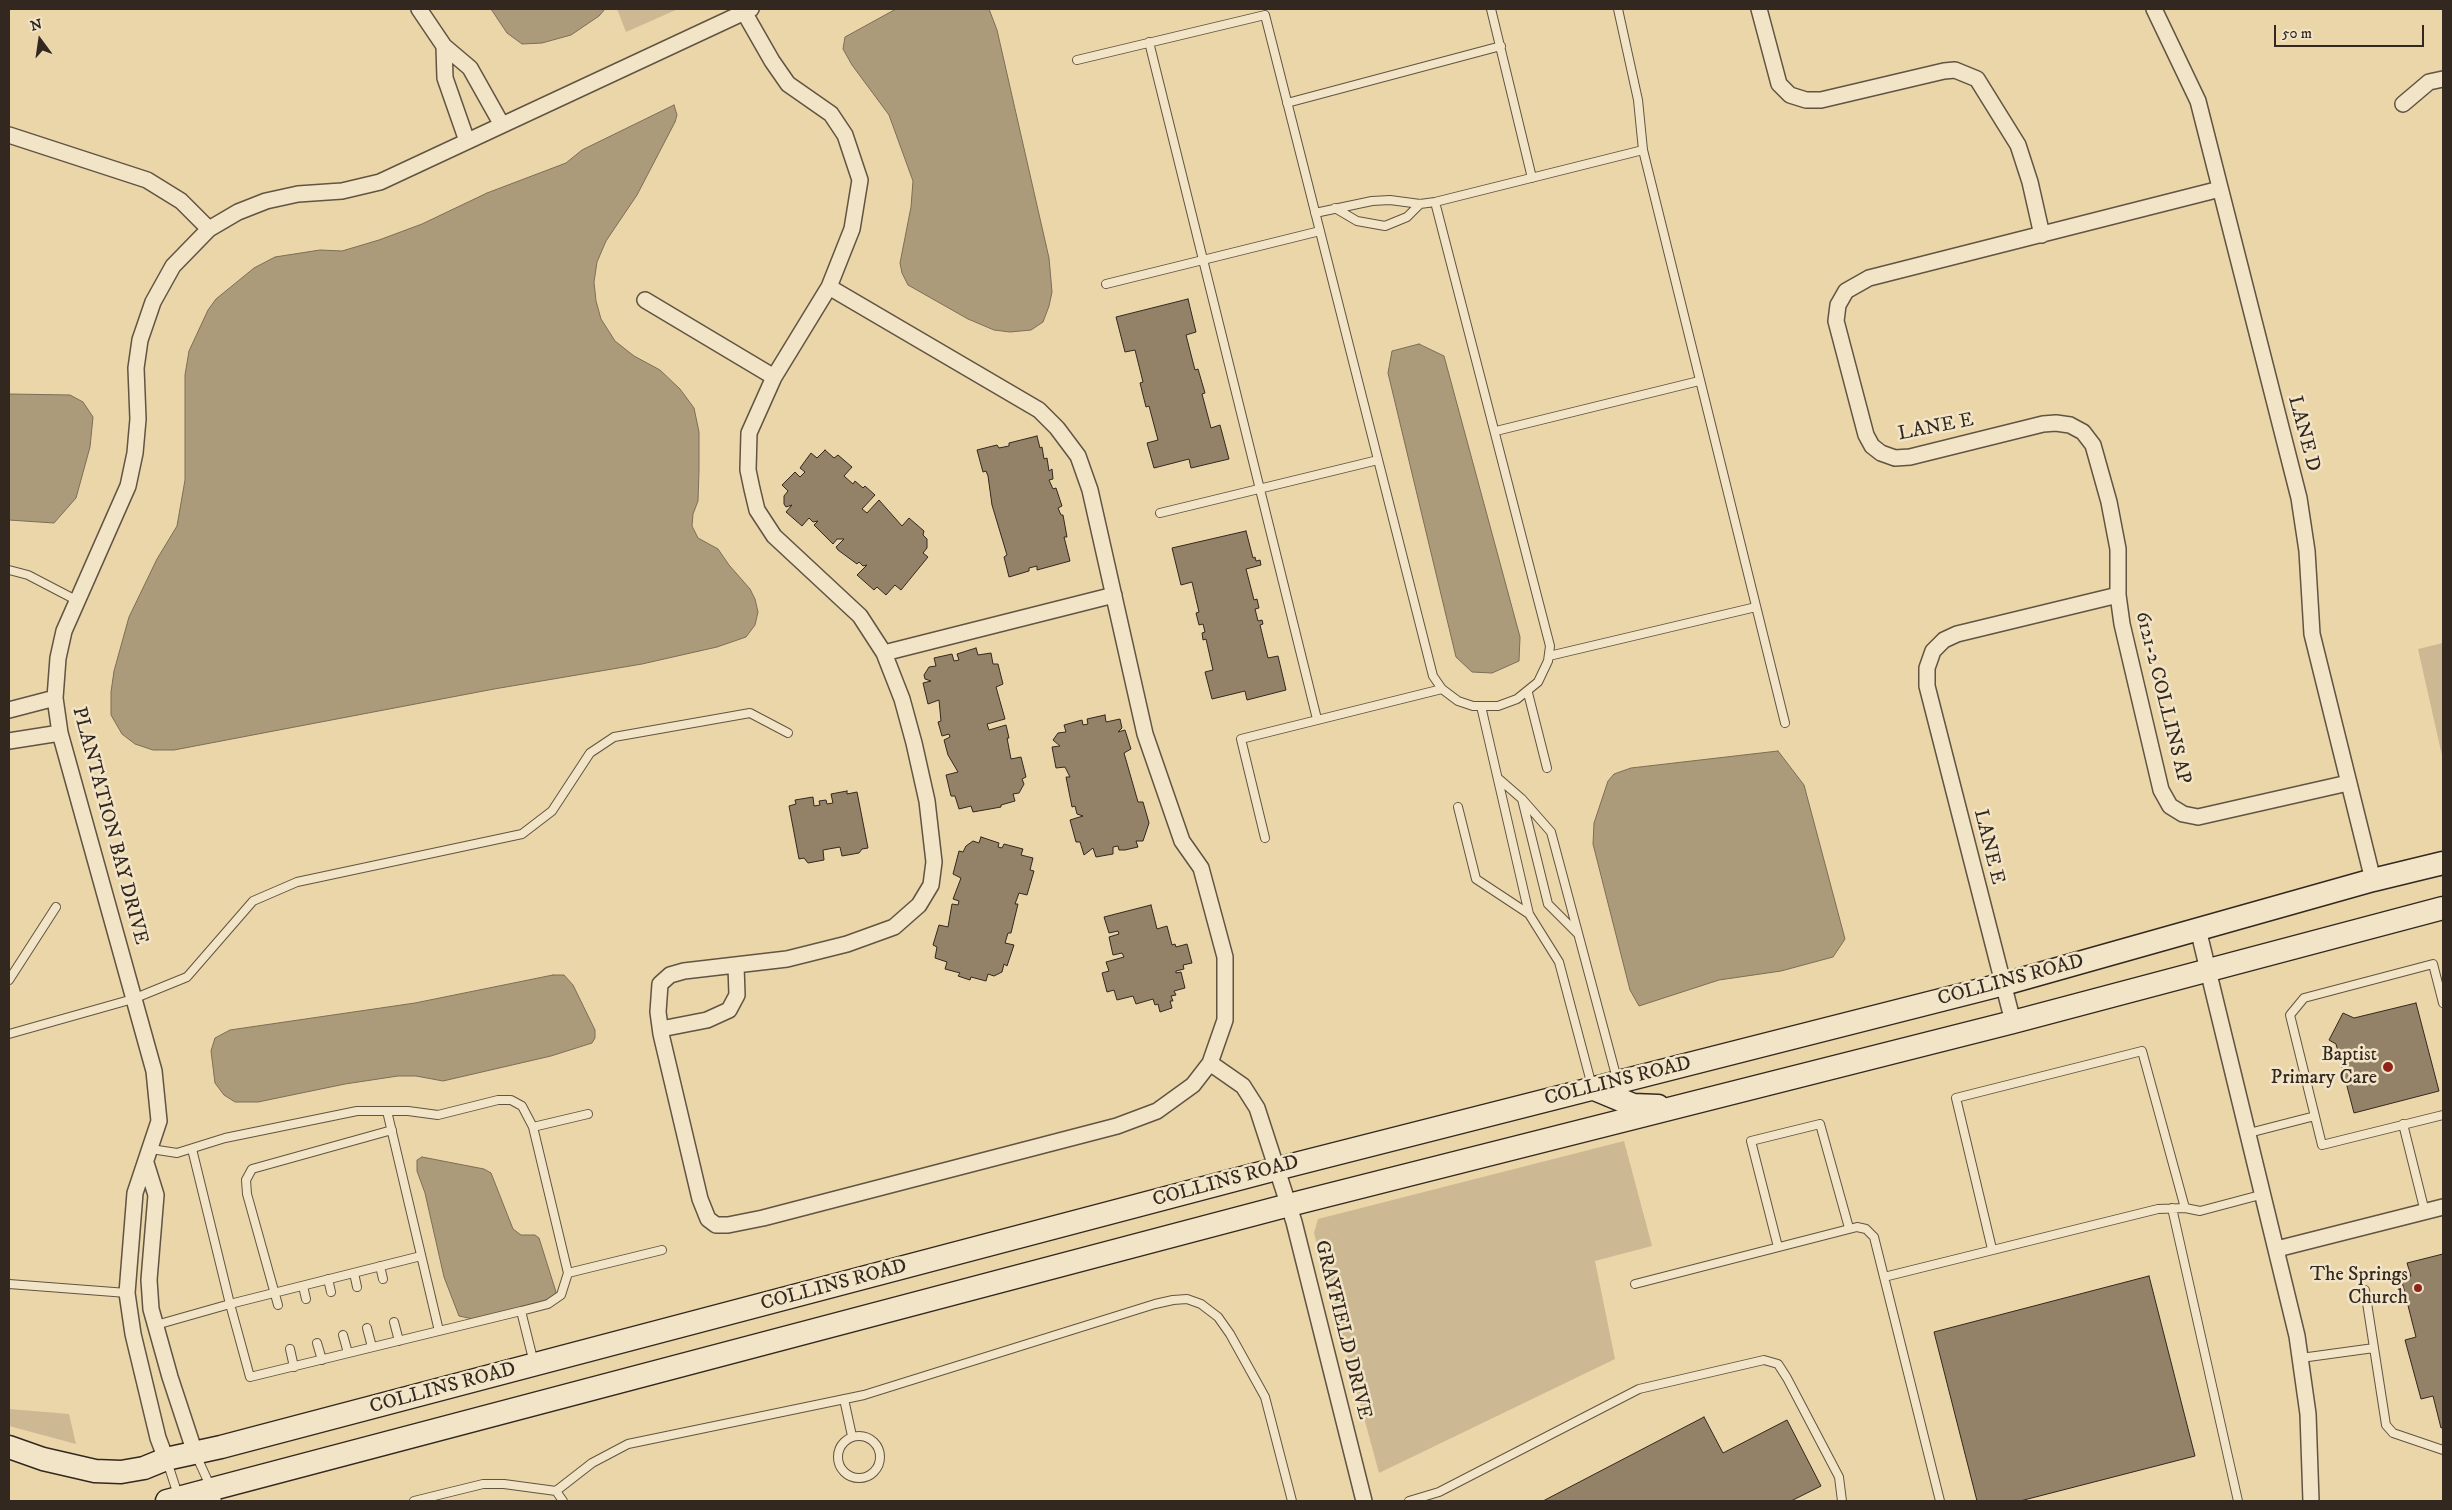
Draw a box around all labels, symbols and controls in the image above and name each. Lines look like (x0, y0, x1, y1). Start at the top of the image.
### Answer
north arrow (15, 15, 65, 65)
text: N (29, 15, 44, 36)
scale bar (2277, 15, 2427, 47)
text: 50 m (2282, 24, 2312, 43)
street label: LANE D (2281, 394, 2325, 474)
street label: LANE E (1896, 409, 1976, 447)
street label: 6121-2 COLLINS AP (2129, 609, 2195, 787)
street label: PLANTATION BAY DRIVE (66, 705, 152, 947)
street label: LANE E (1967, 807, 2009, 887)
street label: COLLINS ROAD (1935, 950, 2087, 1012)
place label: Baptist Primary Care (2271, 1044, 2377, 1091)
street label: COLLINS ROAD (1542, 1052, 1694, 1112)
marker: Baptist Primary Care (2381, 1060, 2395, 1074)
street label: COLLINS ROAD (1150, 1151, 1302, 1213)
street label: GRAYFIELD DRIVE (1308, 1238, 1376, 1422)
street label: COLLINS ROAD (758, 1255, 910, 1317)
place label: The Springs Church (2310, 1264, 2408, 1311)
marker: The Springs Church (2412, 1282, 2424, 1294)
street label: COLLINS ROAD (367, 1358, 519, 1420)

